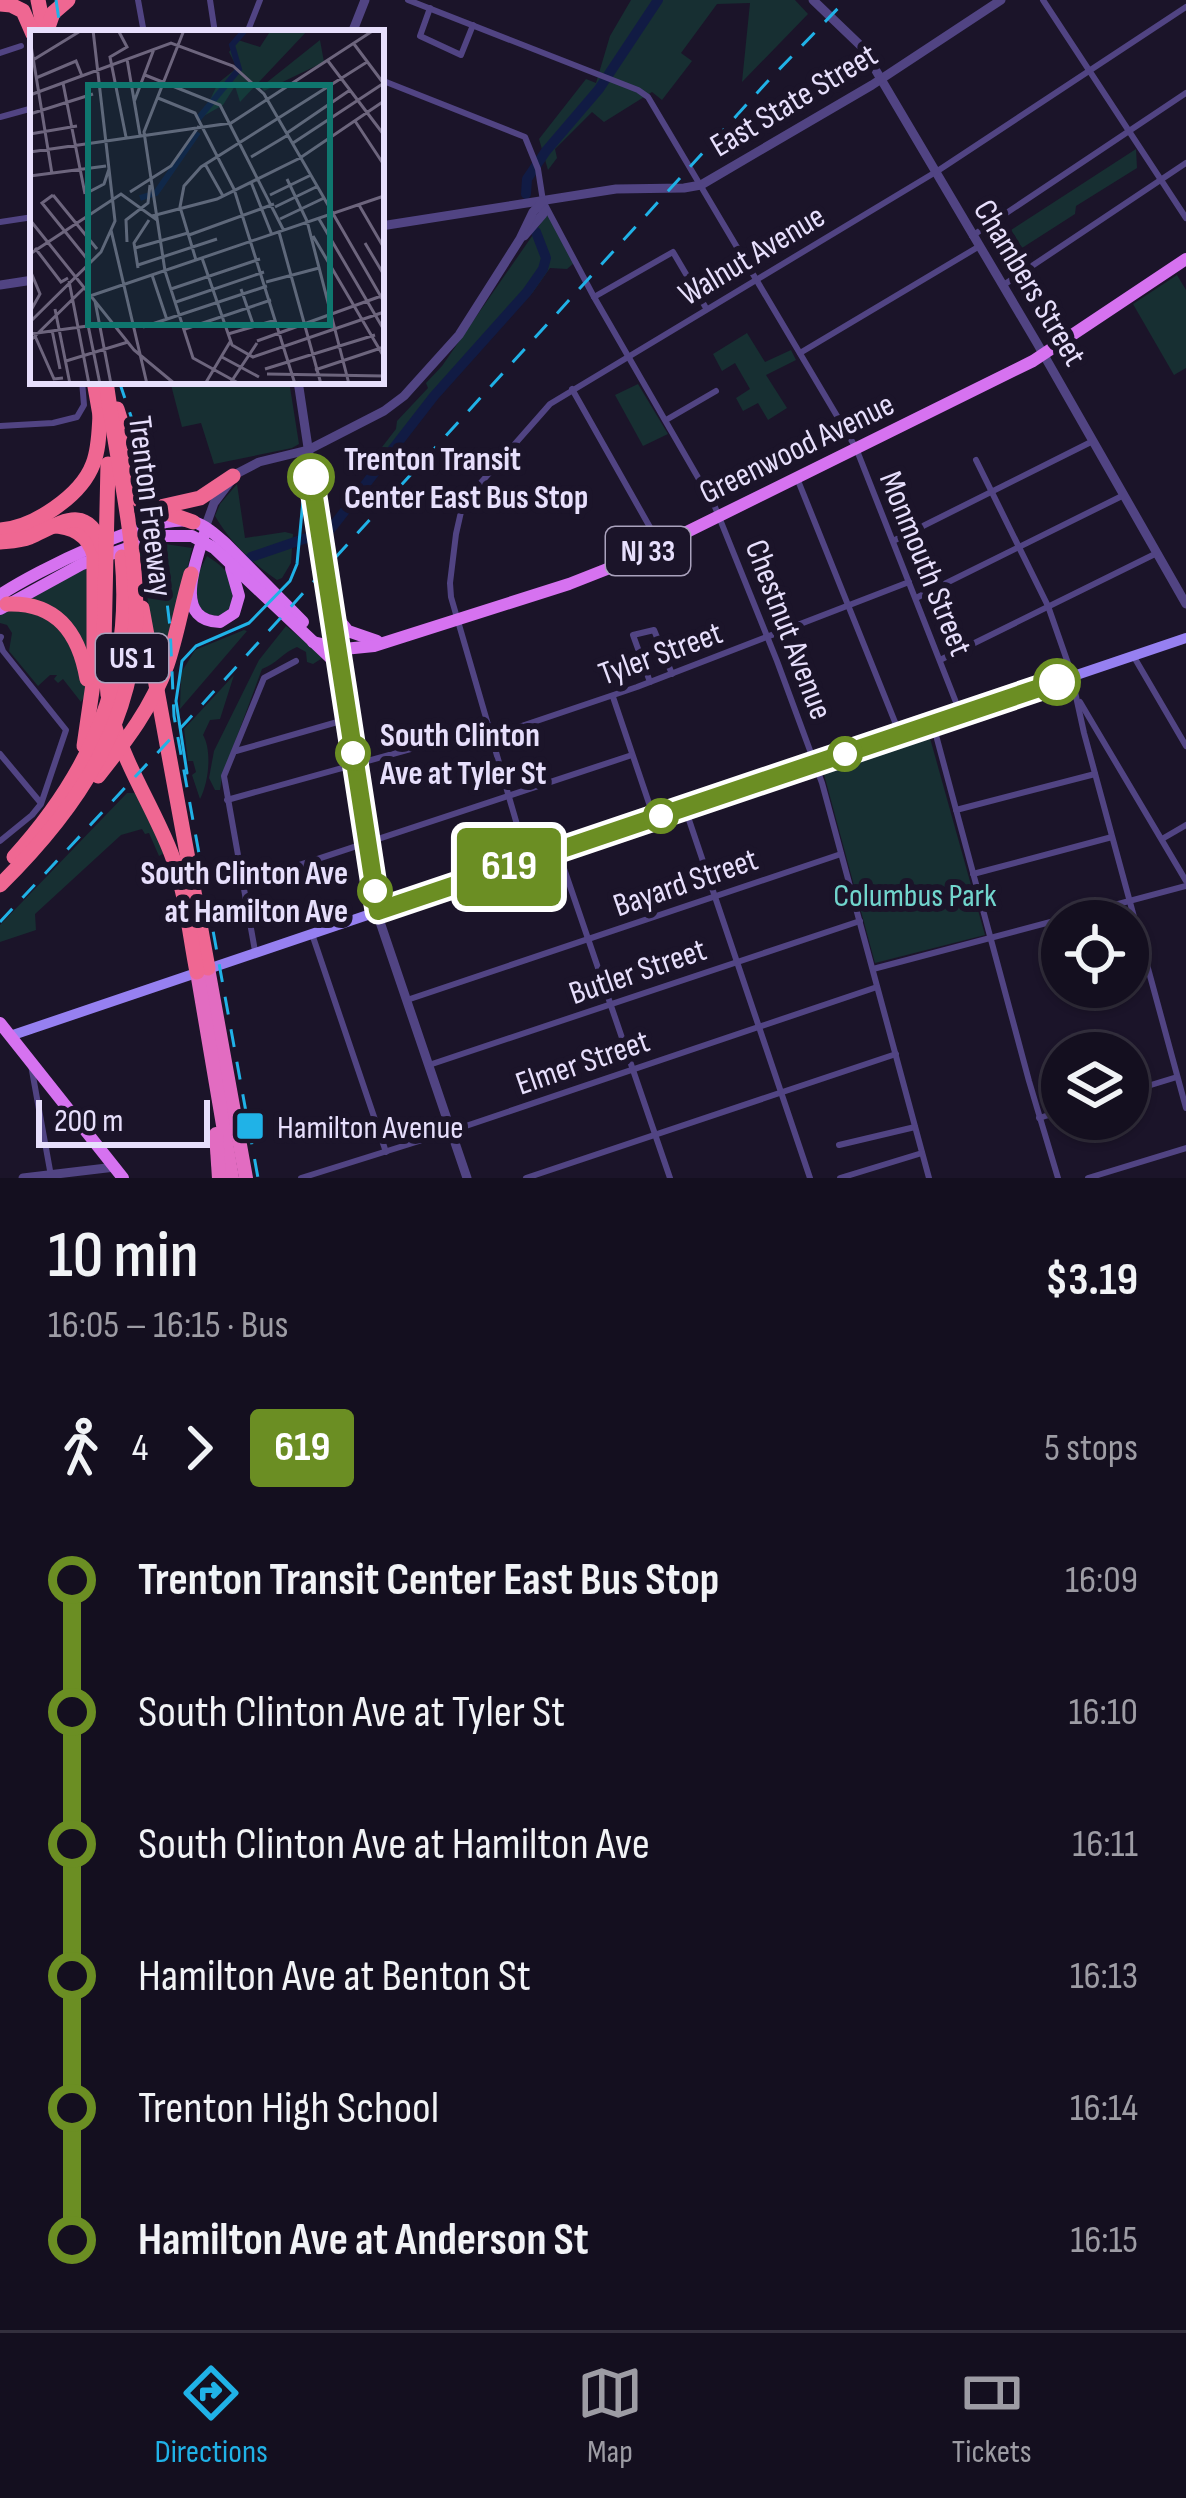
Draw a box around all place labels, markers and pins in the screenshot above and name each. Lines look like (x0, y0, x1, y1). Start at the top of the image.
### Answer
place label: Trenton Transit Center East Bus Stop (344, 440, 588, 518)
marker: Trenton Transit Center East Bus Stop (289, 455, 333, 499)
unlabelled marker (1035, 660, 1079, 704)
place label: South Clinton Ave at Tyler St (379, 716, 547, 794)
marker: South Clinton Ave at Tyler St (337, 737, 369, 769)
unlabelled marker (829, 738, 861, 770)
unlabelled marker (645, 800, 677, 832)
place label: South Clinton Ave at Hamilton Ave (140, 854, 348, 932)
marker: South Clinton Ave at Hamilton Ave (359, 875, 391, 907)
place label: Hamilton Avenue (277, 1108, 463, 1148)
marker: Hamilton Avenue (234, 1110, 266, 1142)

